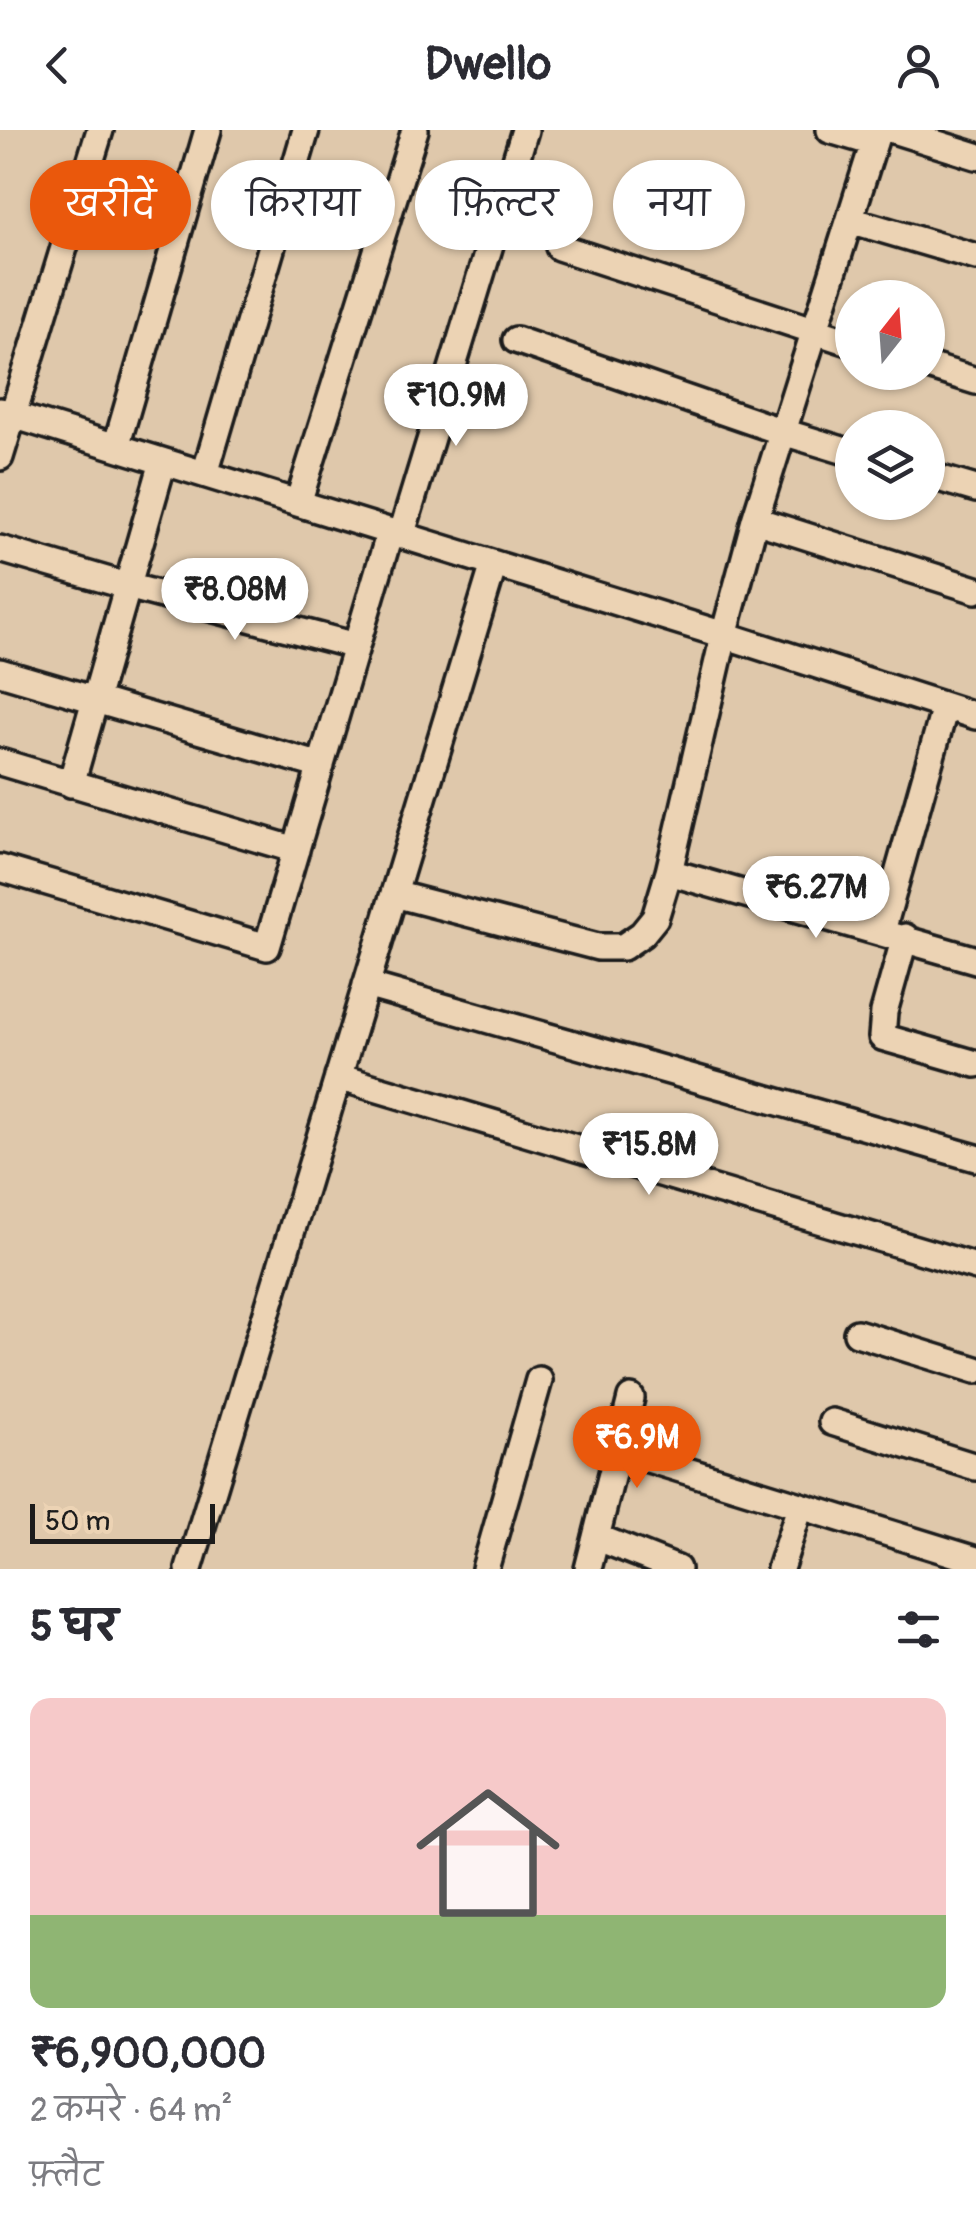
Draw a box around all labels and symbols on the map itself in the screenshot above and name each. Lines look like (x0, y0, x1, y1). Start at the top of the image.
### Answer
north arrow (835, 280, 945, 390)
pin: ₹10.9M (375, 364, 537, 449)
pin: ₹8.08M (154, 558, 316, 643)
pin: ₹6.27M (735, 856, 897, 941)
pin: ₹15.8M (568, 1113, 730, 1198)
pin: ₹6.9M (567, 1406, 707, 1491)
scale bar (30, 1499, 215, 1544)

